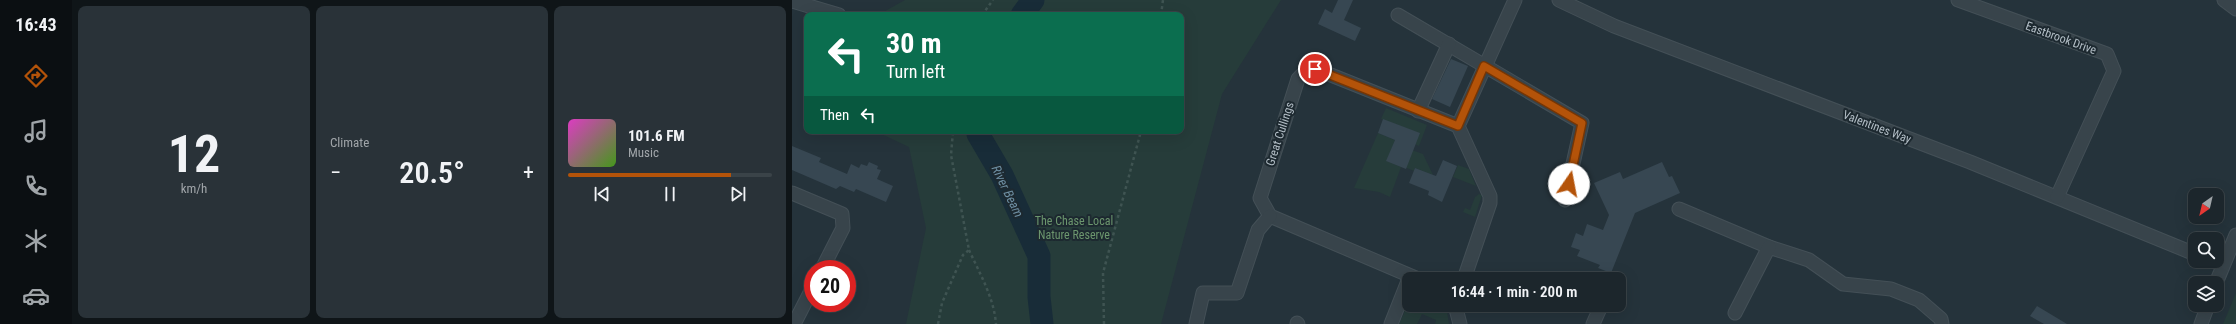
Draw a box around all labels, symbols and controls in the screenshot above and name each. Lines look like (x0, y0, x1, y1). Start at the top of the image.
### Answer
text: 16:43 (15, 14, 57, 35)
street label: Eastbrook Drive (2024, 19, 2099, 57)
text: 30 m (886, 27, 942, 60)
icon: left (820, 28, 872, 80)
pin (1298, 52, 1332, 86)
icon: arrive (1304, 58, 1326, 80)
text: Turn left (886, 61, 945, 82)
icon: directions (22, 62, 50, 90)
street label: Great Cullings (1263, 100, 1297, 168)
icon: left (857, 104, 879, 126)
text: Then (820, 106, 849, 124)
street label: Valentines Way (1841, 108, 1913, 146)
icon: music (22, 117, 50, 145)
text: 12 (168, 124, 220, 185)
text: 101.6 FM (628, 127, 685, 145)
text: Climate (330, 135, 369, 150)
text: Music (628, 145, 659, 160)
text: 20.5° (399, 155, 465, 190)
text: − (330, 160, 341, 185)
text: + (523, 160, 534, 185)
water label: River Beam (989, 163, 1027, 220)
position arrow (1548, 163, 1590, 205)
icon: phone (22, 172, 50, 200)
text: km/h (181, 181, 207, 196)
icon: previous (591, 183, 613, 205)
icon: pause (659, 183, 681, 205)
icon: next (727, 183, 749, 205)
north arrow (2188, 188, 2224, 224)
map controls (2188, 188, 2224, 312)
park label: The Chase Local Nature Reserve (1035, 214, 1113, 242)
icon: climate (22, 227, 50, 255)
button: search (2188, 232, 2224, 268)
speed limit sign: 20 (804, 260, 856, 312)
button: layers (2188, 276, 2224, 312)
icon: car (22, 282, 50, 310)
text: 16:44 · 1 min · 200 m (1451, 283, 1577, 301)

